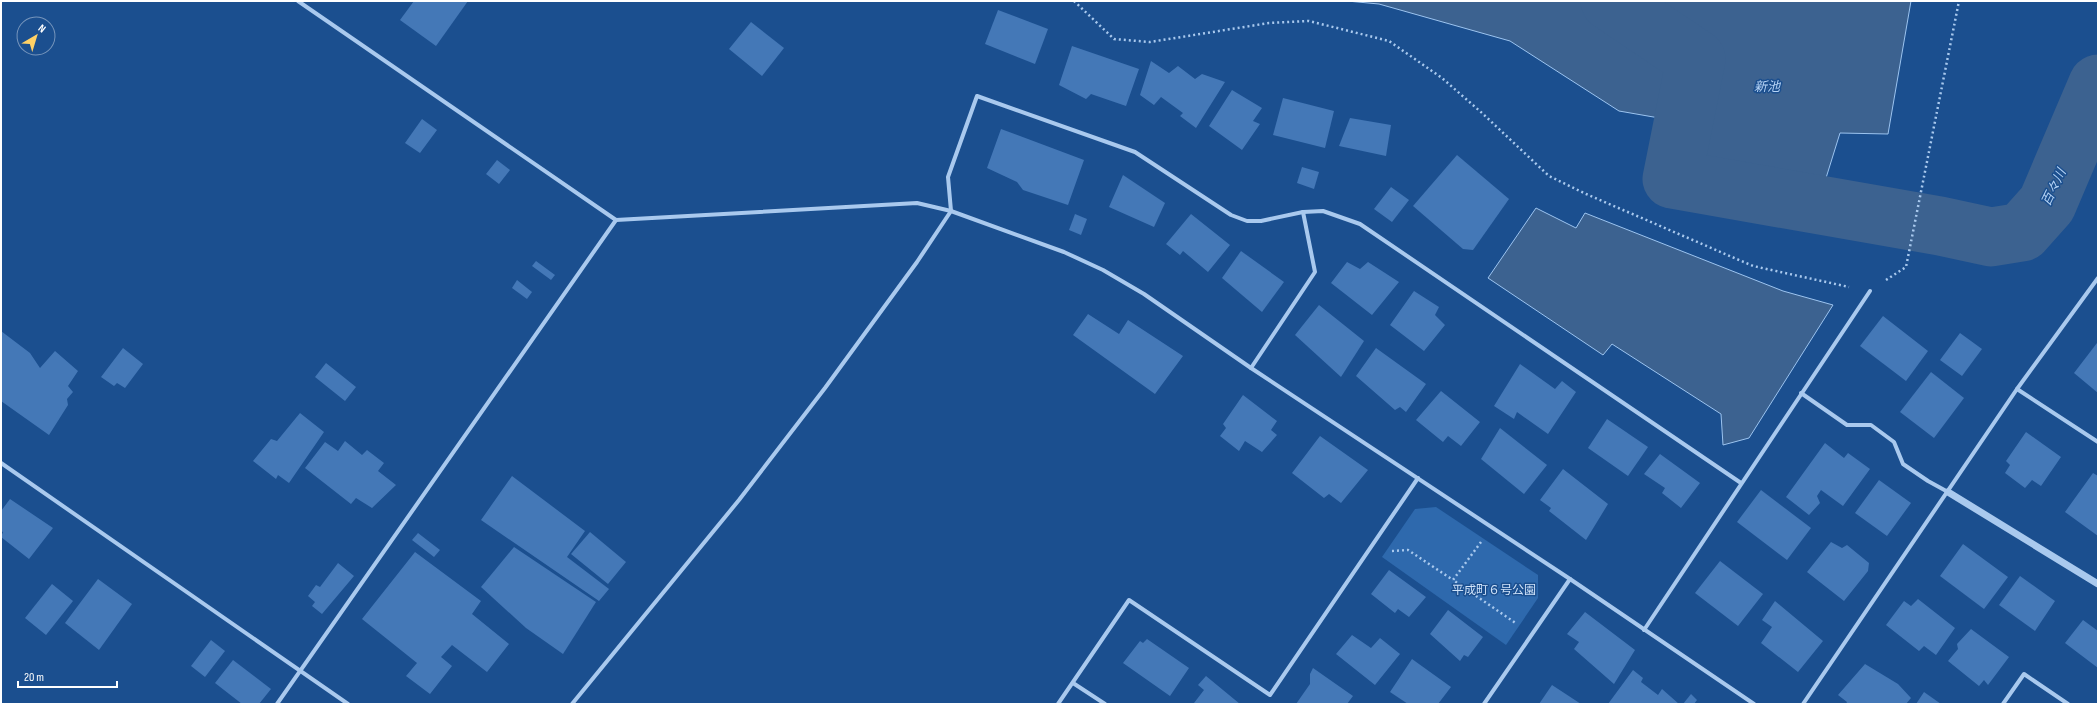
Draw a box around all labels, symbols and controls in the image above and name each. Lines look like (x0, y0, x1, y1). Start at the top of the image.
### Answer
north arrow (16, 16, 56, 56)
text: N (36, 22, 48, 36)
water label: 新池 (1754, 79, 1782, 95)
water label: 百々川 (2038, 165, 2071, 208)
park label: 平成町６号公園 (1452, 583, 1536, 598)
scale bar (18, 663, 117, 689)
text: 20 m (24, 670, 44, 685)

